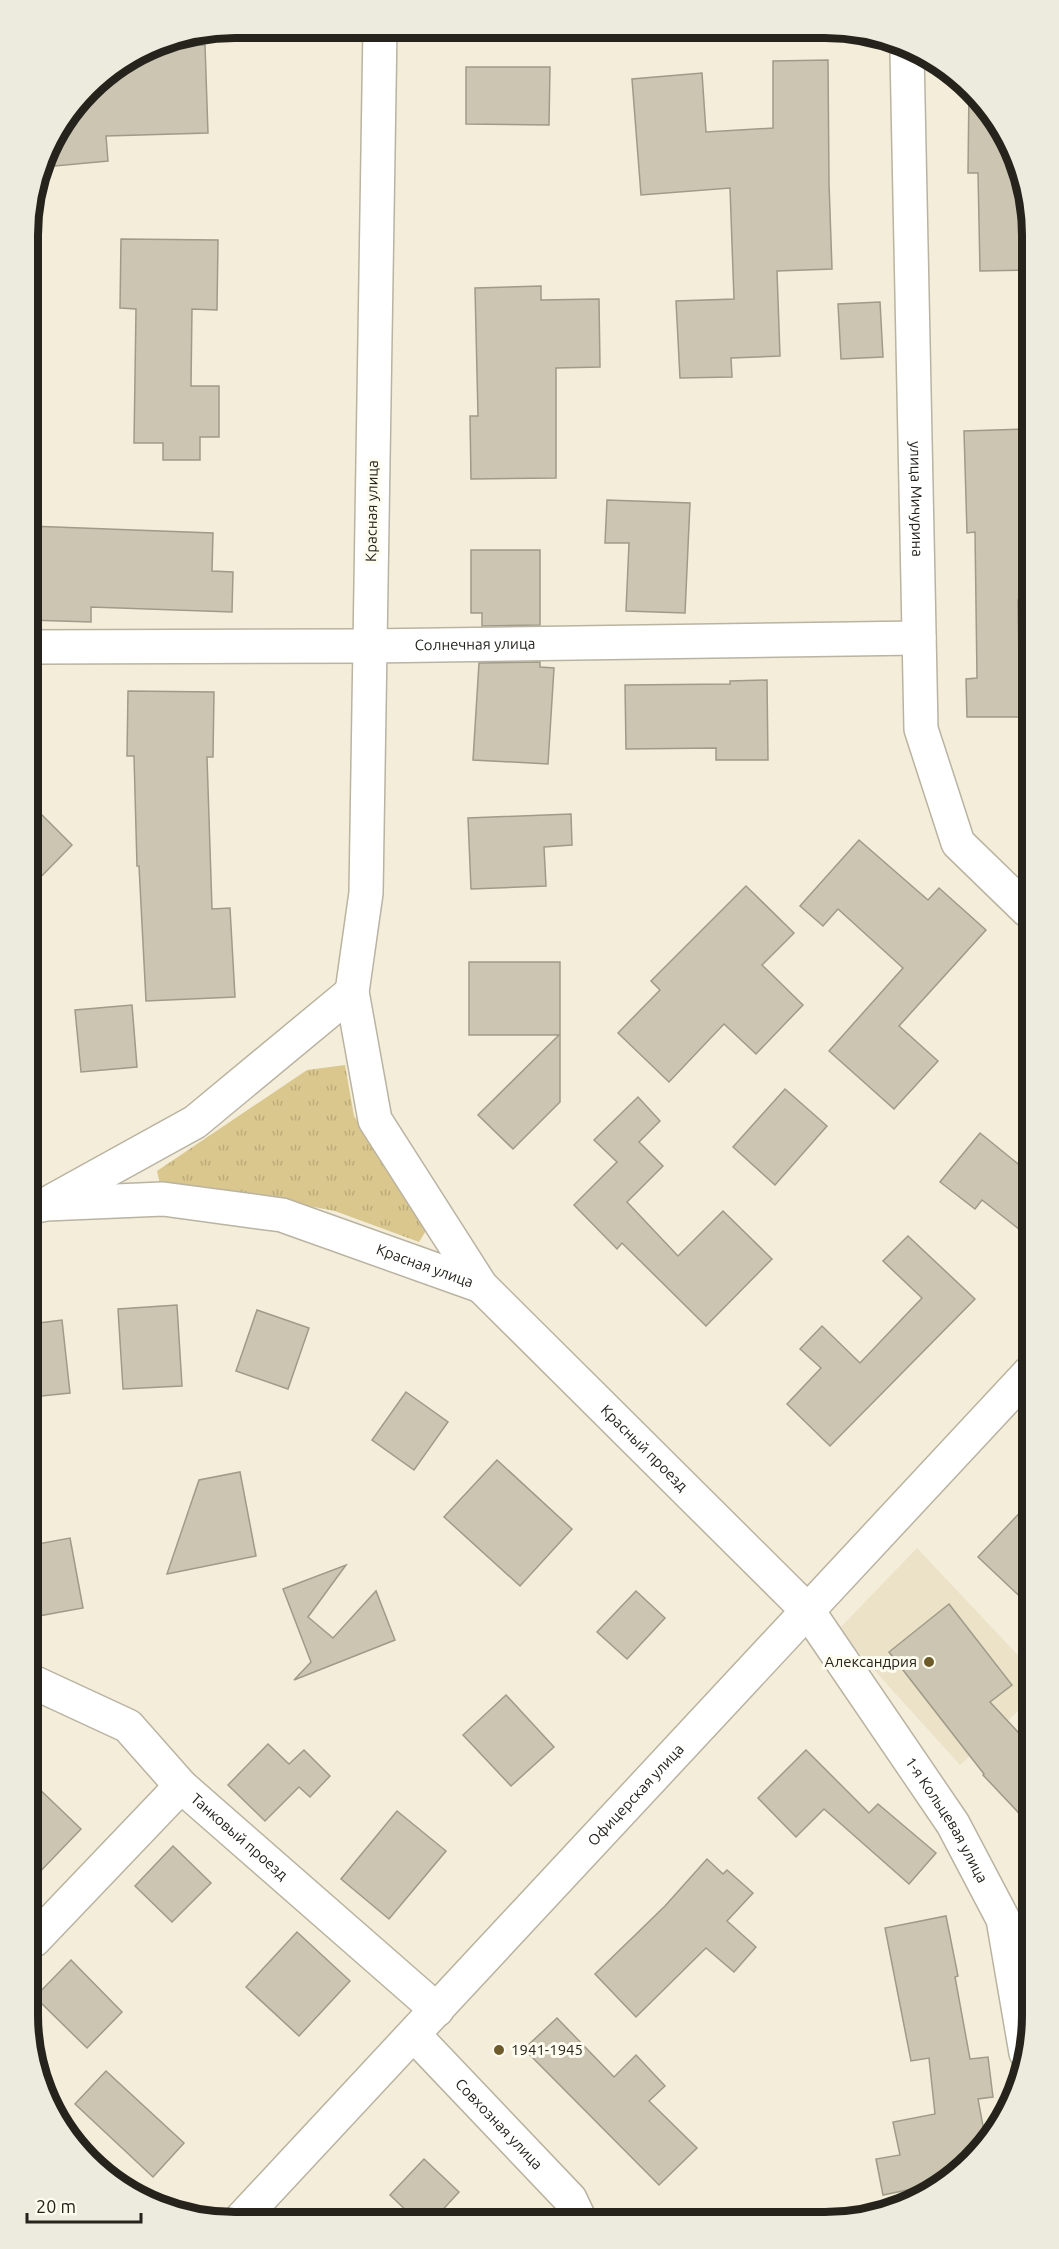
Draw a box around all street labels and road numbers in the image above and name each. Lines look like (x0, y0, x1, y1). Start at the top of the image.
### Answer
street label: улица Мичурина (907, 441, 926, 557)
street label: Красная улица (362, 460, 381, 562)
street label: Солнечная улица (414, 635, 535, 653)
street label: Красная улица (374, 1240, 476, 1291)
street label: Красный проезд (598, 1401, 691, 1495)
street label: Офицерская улица (584, 1740, 687, 1849)
street label: 1-я Кольцевая улица (902, 1754, 991, 1886)
street label: Танковый проезд (188, 1790, 291, 1883)
street label: Совхозная улица (452, 2075, 546, 2173)

